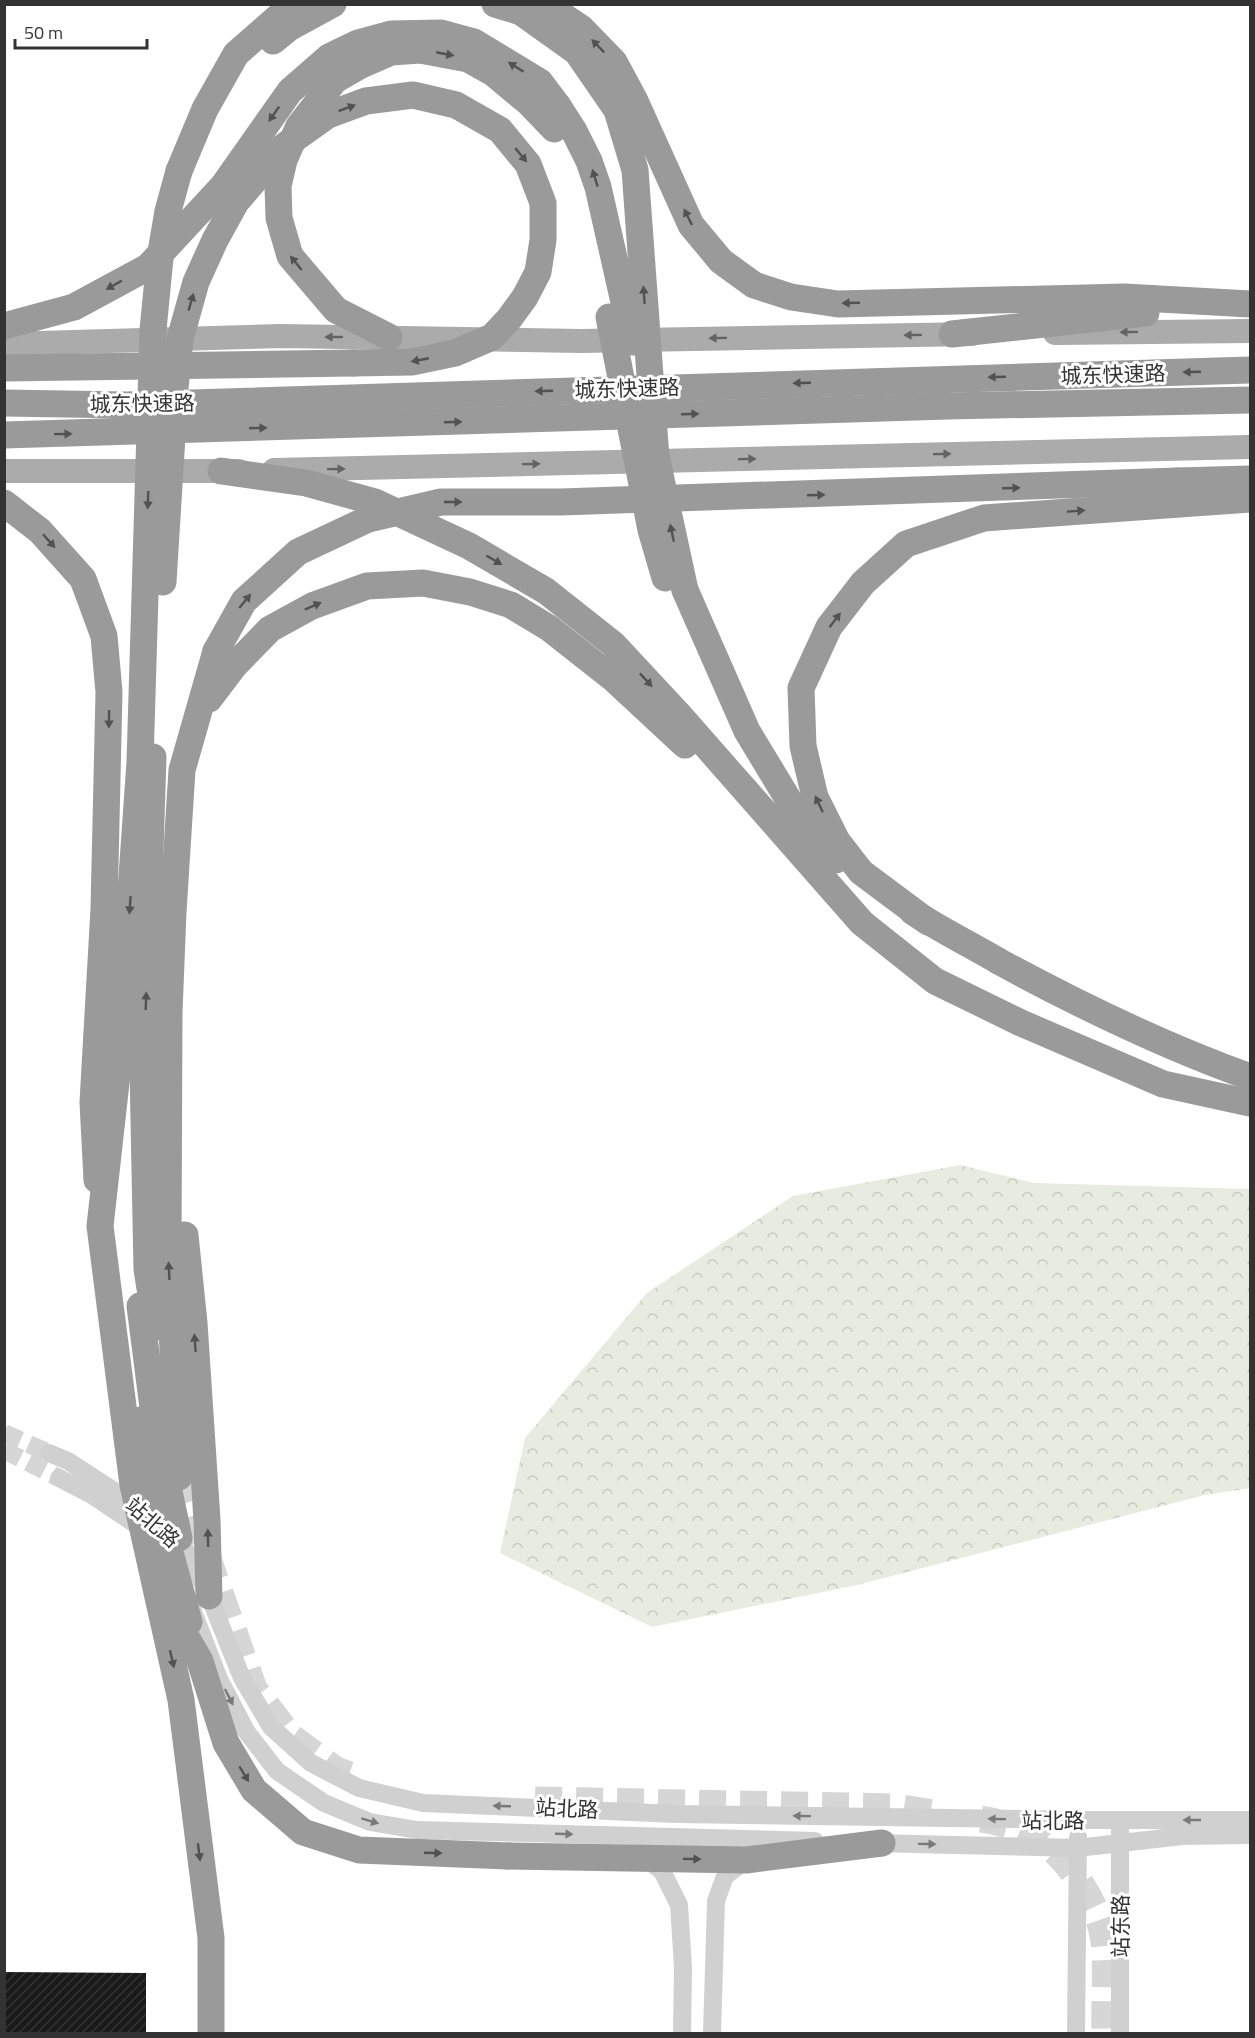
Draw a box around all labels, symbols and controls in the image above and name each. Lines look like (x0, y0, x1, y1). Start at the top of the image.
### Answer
scale bar (15, 12, 147, 50)
text: 50 m (24, 19, 63, 46)
one-way arrow (591, 38, 605, 53)
one-way arrow (436, 50, 455, 59)
one-way arrow (508, 61, 524, 72)
one-way arrow (338, 102, 356, 112)
one-way arrow (268, 106, 280, 122)
one-way arrow (514, 147, 527, 162)
one-way arrow (590, 169, 599, 187)
one-way arrow (684, 208, 694, 226)
one-way arrow (290, 255, 303, 271)
one-way arrow (105, 280, 122, 290)
one-way arrow (639, 286, 648, 305)
one-way arrow (187, 292, 196, 310)
one-way arrow (841, 299, 860, 308)
one-way arrow (1120, 328, 1139, 337)
one-way arrow (904, 330, 923, 340)
one-way arrow (325, 332, 344, 341)
one-way arrow (709, 334, 728, 343)
one-way arrow (410, 356, 429, 365)
street label: 城东快速路 (1060, 356, 1166, 392)
one-way arrow (1183, 367, 1202, 376)
street label: 城东快速路 (574, 370, 680, 406)
one-way arrow (988, 372, 1007, 382)
one-way arrow (793, 378, 812, 387)
street label: 城东快速路 (89, 386, 195, 420)
one-way arrow (535, 386, 554, 396)
one-way arrow (680, 410, 699, 419)
one-way arrow (443, 417, 462, 427)
one-way arrow (248, 424, 267, 433)
one-way arrow (53, 429, 72, 439)
one-way arrow (932, 450, 951, 459)
one-way arrow (737, 454, 756, 464)
one-way arrow (521, 460, 540, 469)
one-way arrow (326, 464, 345, 474)
one-way arrow (1002, 483, 1021, 492)
one-way arrow (807, 490, 826, 499)
one-way arrow (143, 491, 153, 510)
one-way arrow (444, 497, 463, 507)
one-way arrow (1066, 506, 1085, 516)
one-way arrow (667, 524, 677, 542)
one-way arrow (42, 533, 56, 548)
one-way arrow (486, 555, 503, 565)
one-way arrow (239, 593, 252, 609)
one-way arrow (305, 601, 322, 610)
one-way arrow (828, 612, 840, 627)
one-way arrow (639, 672, 653, 687)
one-way arrow (104, 709, 114, 728)
one-way arrow (815, 796, 824, 813)
one-way arrow (125, 895, 134, 914)
one-way arrow (141, 991, 150, 1010)
one-way arrow (164, 1262, 173, 1281)
one-way arrow (190, 1334, 200, 1353)
street label: 站北路 (119, 1489, 187, 1555)
one-way arrow (203, 1528, 212, 1547)
one-way arrow (167, 1649, 177, 1668)
one-way arrow (223, 1688, 233, 1706)
one-way arrow (239, 1766, 249, 1783)
street label: 站北路 (535, 1790, 599, 1826)
one-way arrow (493, 1801, 512, 1810)
street label: 站北路 (1022, 1804, 1085, 1836)
one-way arrow (793, 1811, 812, 1821)
one-way arrow (988, 1814, 1007, 1824)
one-way arrow (1183, 1815, 1202, 1825)
one-way arrow (361, 1817, 379, 1826)
one-way arrow (554, 1830, 573, 1839)
one-way arrow (917, 1839, 936, 1849)
one-way arrow (195, 1842, 204, 1861)
one-way arrow (423, 1848, 442, 1858)
one-way arrow (683, 1854, 702, 1863)
street label: 站东路 (1104, 1895, 1136, 1958)

